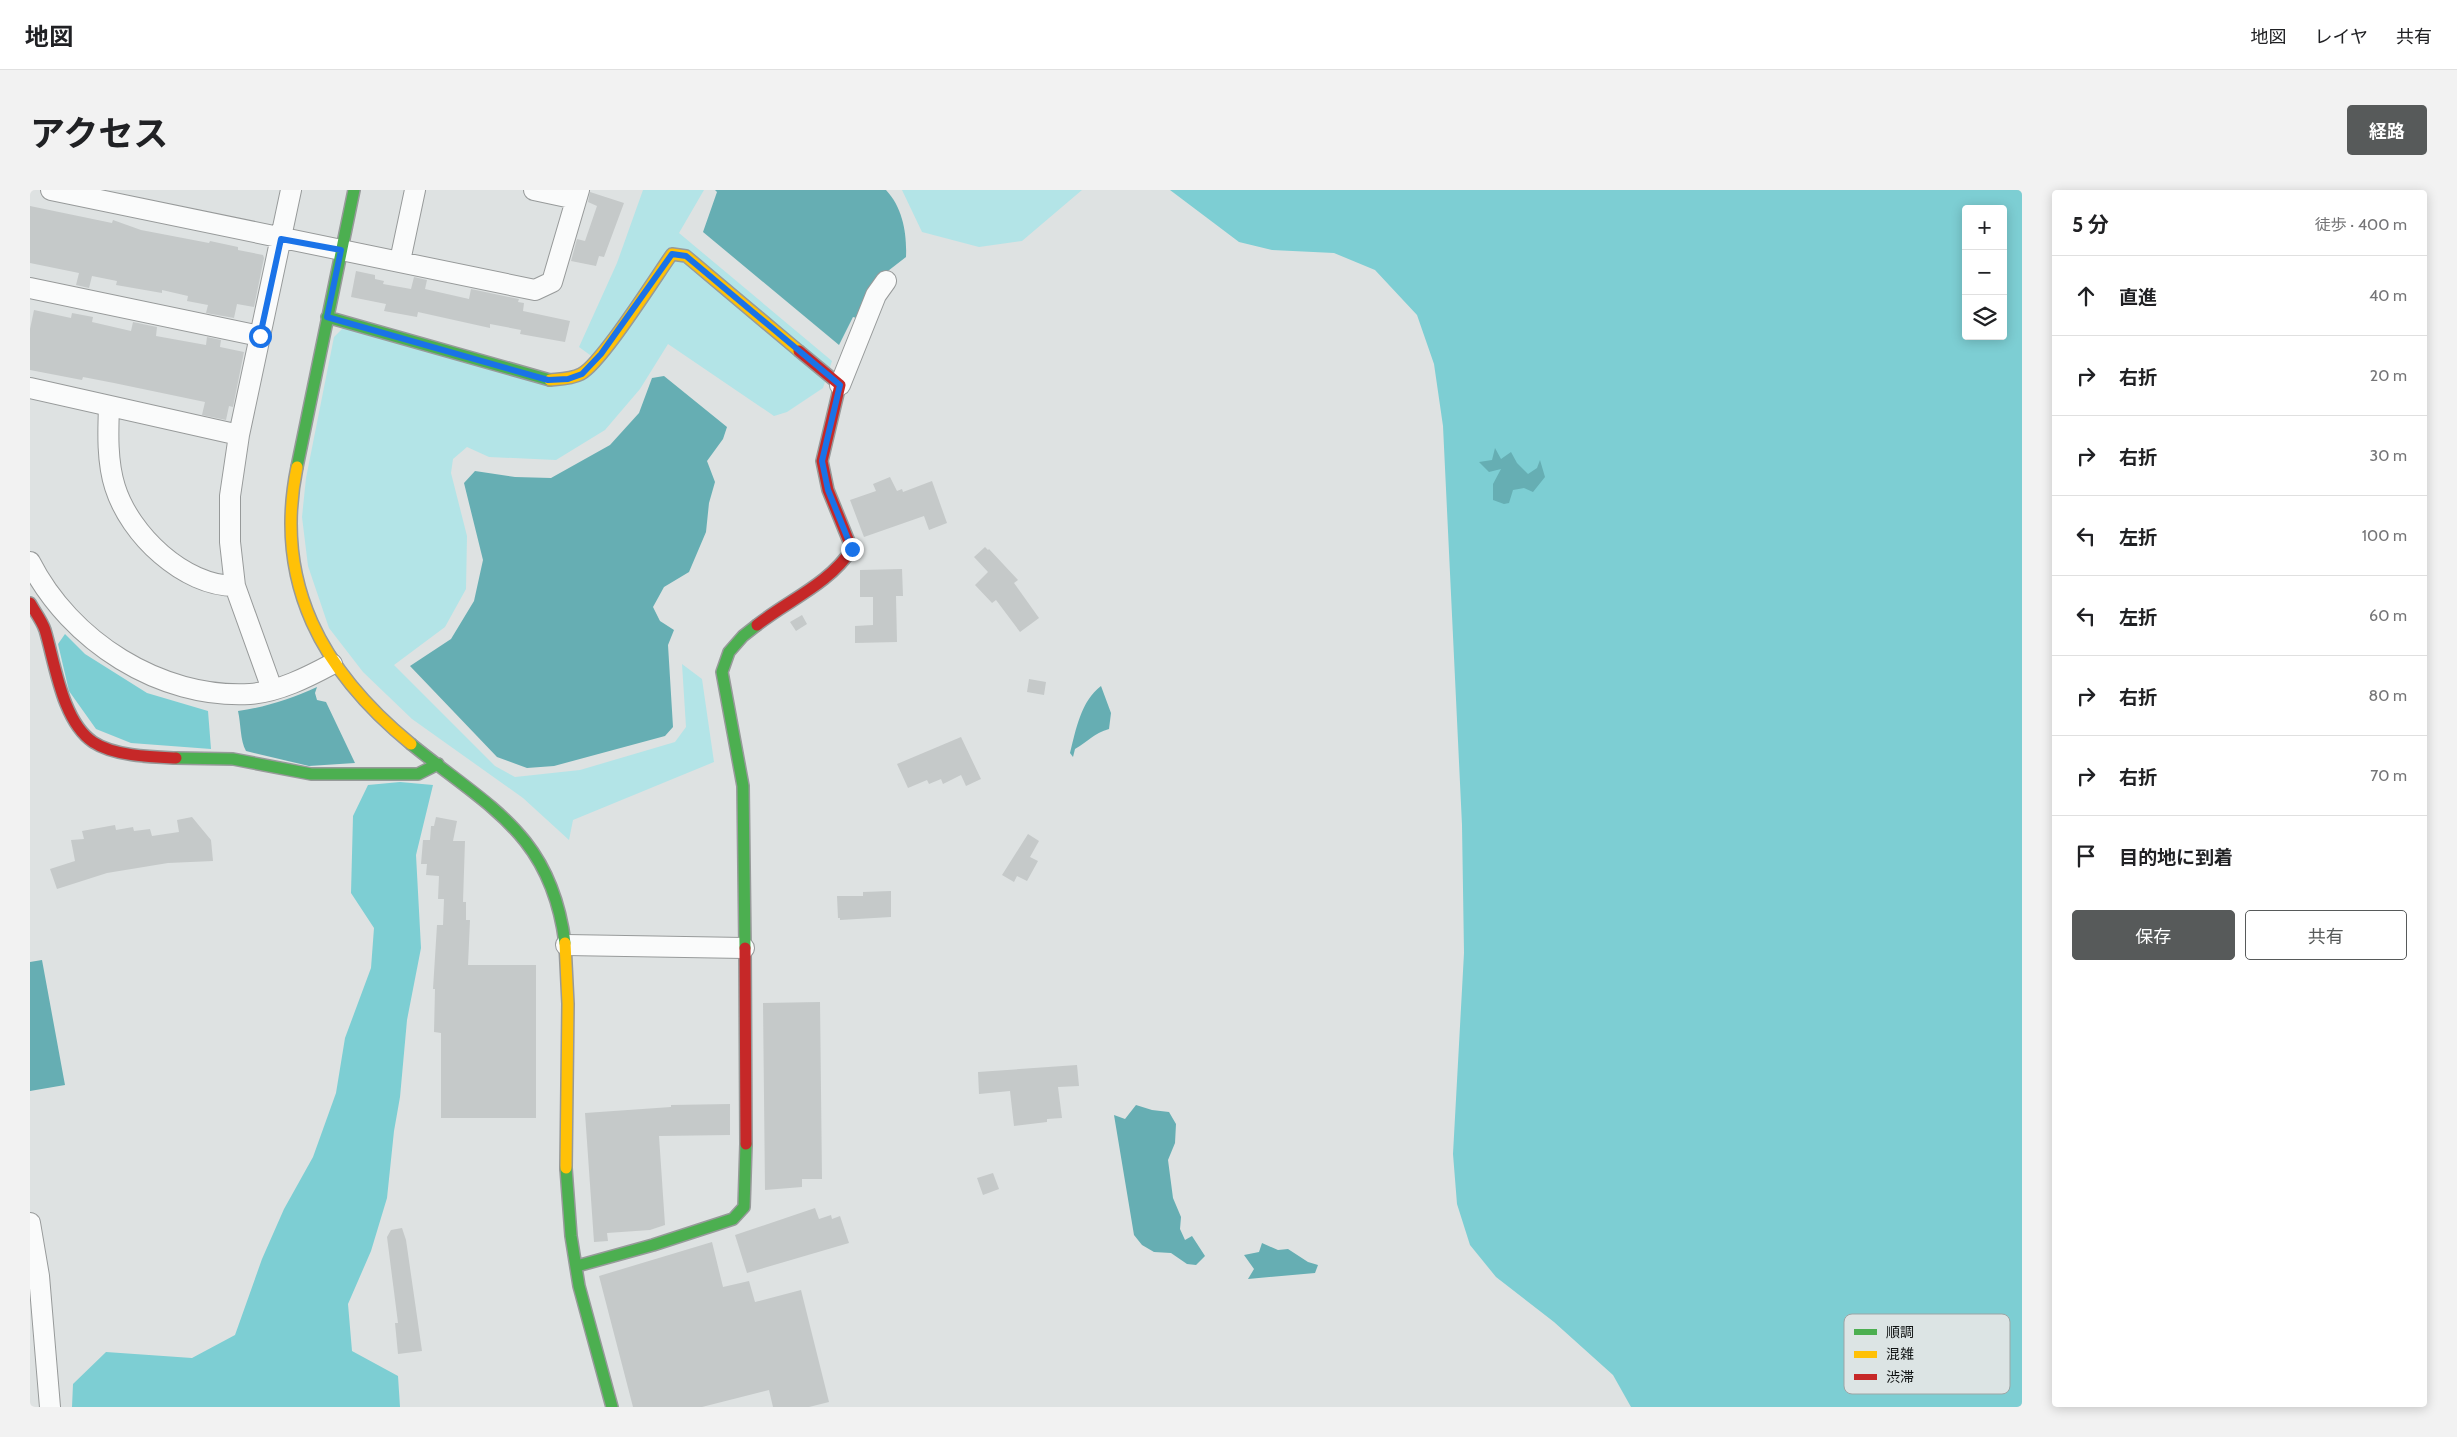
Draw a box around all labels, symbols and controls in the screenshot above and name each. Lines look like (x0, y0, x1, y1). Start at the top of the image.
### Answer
text: 地図 (25, 22, 73, 51)
text: 地図 (2251, 26, 2287, 48)
text: レイヤ (2315, 26, 2368, 48)
text: 共有 (2396, 26, 2432, 48)
button: 経路 (2347, 105, 2427, 155)
text: アクセス (30, 112, 168, 155)
map controls (1962, 205, 2007, 340)
button: + (1962, 205, 2007, 250)
text: 5 分 (2072, 212, 2109, 237)
text: 徒歩 · 400 m (2315, 215, 2407, 234)
button: − (1962, 250, 2007, 295)
icon: ahead (2072, 282, 2100, 310)
text: 直進 (2119, 286, 2157, 309)
text: 40 m (2369, 286, 2407, 305)
button: layers (1962, 295, 2007, 340)
route start (249, 325, 272, 348)
icon: right (2072, 362, 2100, 390)
text: 右折 (2119, 366, 2157, 389)
text: 20 m (2370, 366, 2407, 385)
icon: right (2072, 442, 2100, 470)
text: 右折 (2119, 446, 2157, 469)
text: 30 m (2370, 446, 2407, 465)
icon: left (2072, 522, 2100, 550)
text: 左折 (2119, 526, 2157, 549)
text: 100 m (2362, 526, 2407, 545)
route end (841, 538, 864, 561)
icon: left (2072, 602, 2100, 630)
text: 左折 (2119, 606, 2157, 629)
text: 60 m (2369, 606, 2407, 625)
icon: right (2072, 682, 2100, 710)
text: 右折 (2119, 686, 2157, 709)
text: 80 m (2369, 686, 2407, 705)
icon: right (2072, 762, 2100, 790)
text: 右折 (2119, 766, 2157, 789)
text: 70 m (2370, 766, 2407, 785)
icon: arrive (2072, 842, 2100, 870)
text: 目的地に到着 (2119, 846, 2233, 869)
button: 保存 (2072, 910, 2235, 960)
button: 共有 (2245, 910, 2407, 960)
legend (1844, 1314, 2010, 1394)
text: 順調 (1886, 1323, 1914, 1341)
text: 混雑 (1886, 1345, 1914, 1363)
text: 渋滞 (1886, 1368, 1914, 1386)

